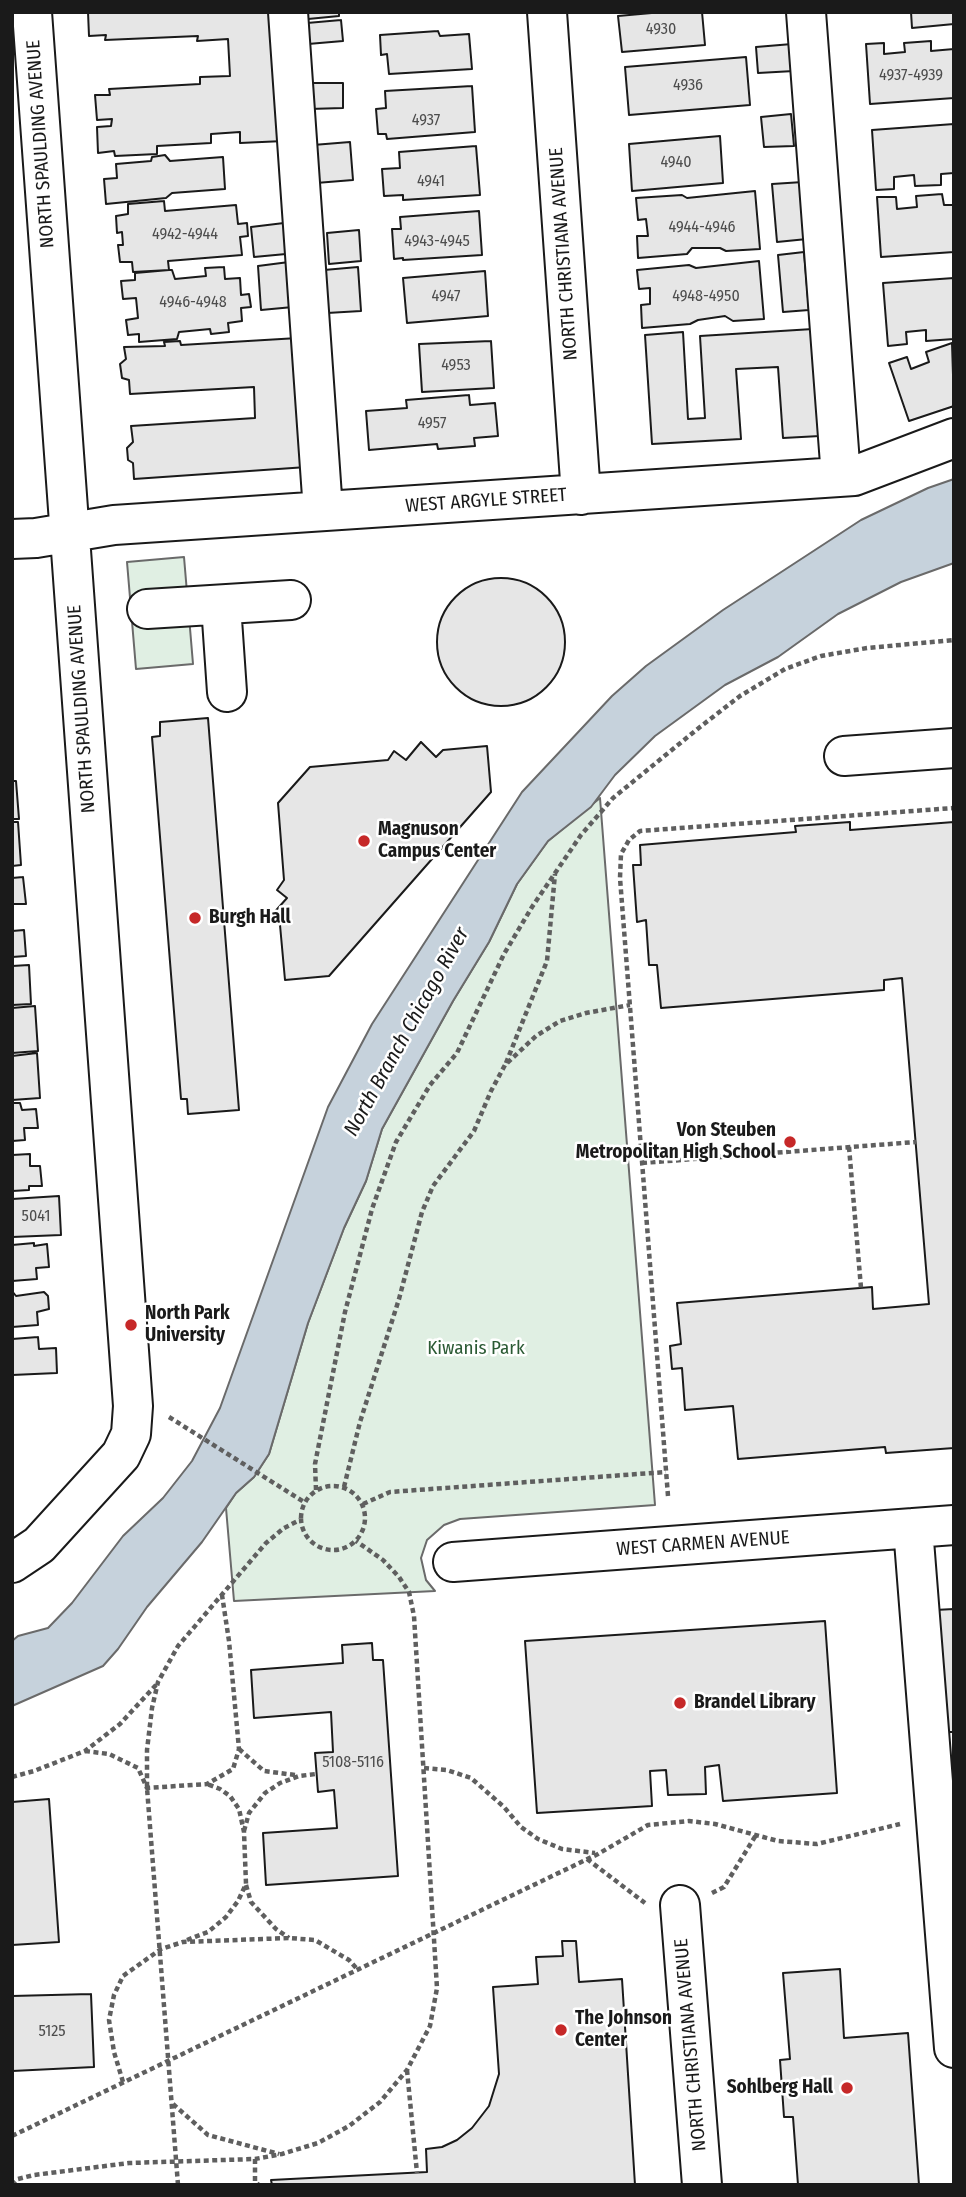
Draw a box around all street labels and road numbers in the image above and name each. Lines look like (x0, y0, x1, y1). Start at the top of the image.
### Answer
street label: NORTH SPAULDING AVENUE (22, 39, 60, 249)
street label: NORTH CHRISTIANA AVENUE (545, 147, 583, 361)
street label: WEST ARGYLE STREET (404, 484, 568, 518)
street label: NORTH SPAULDING AVENUE (63, 604, 101, 814)
street label: WEST CARMEN AVENUE (616, 1527, 790, 1561)
street label: NORTH CHRISTIANA AVENUE (670, 1938, 712, 2152)

